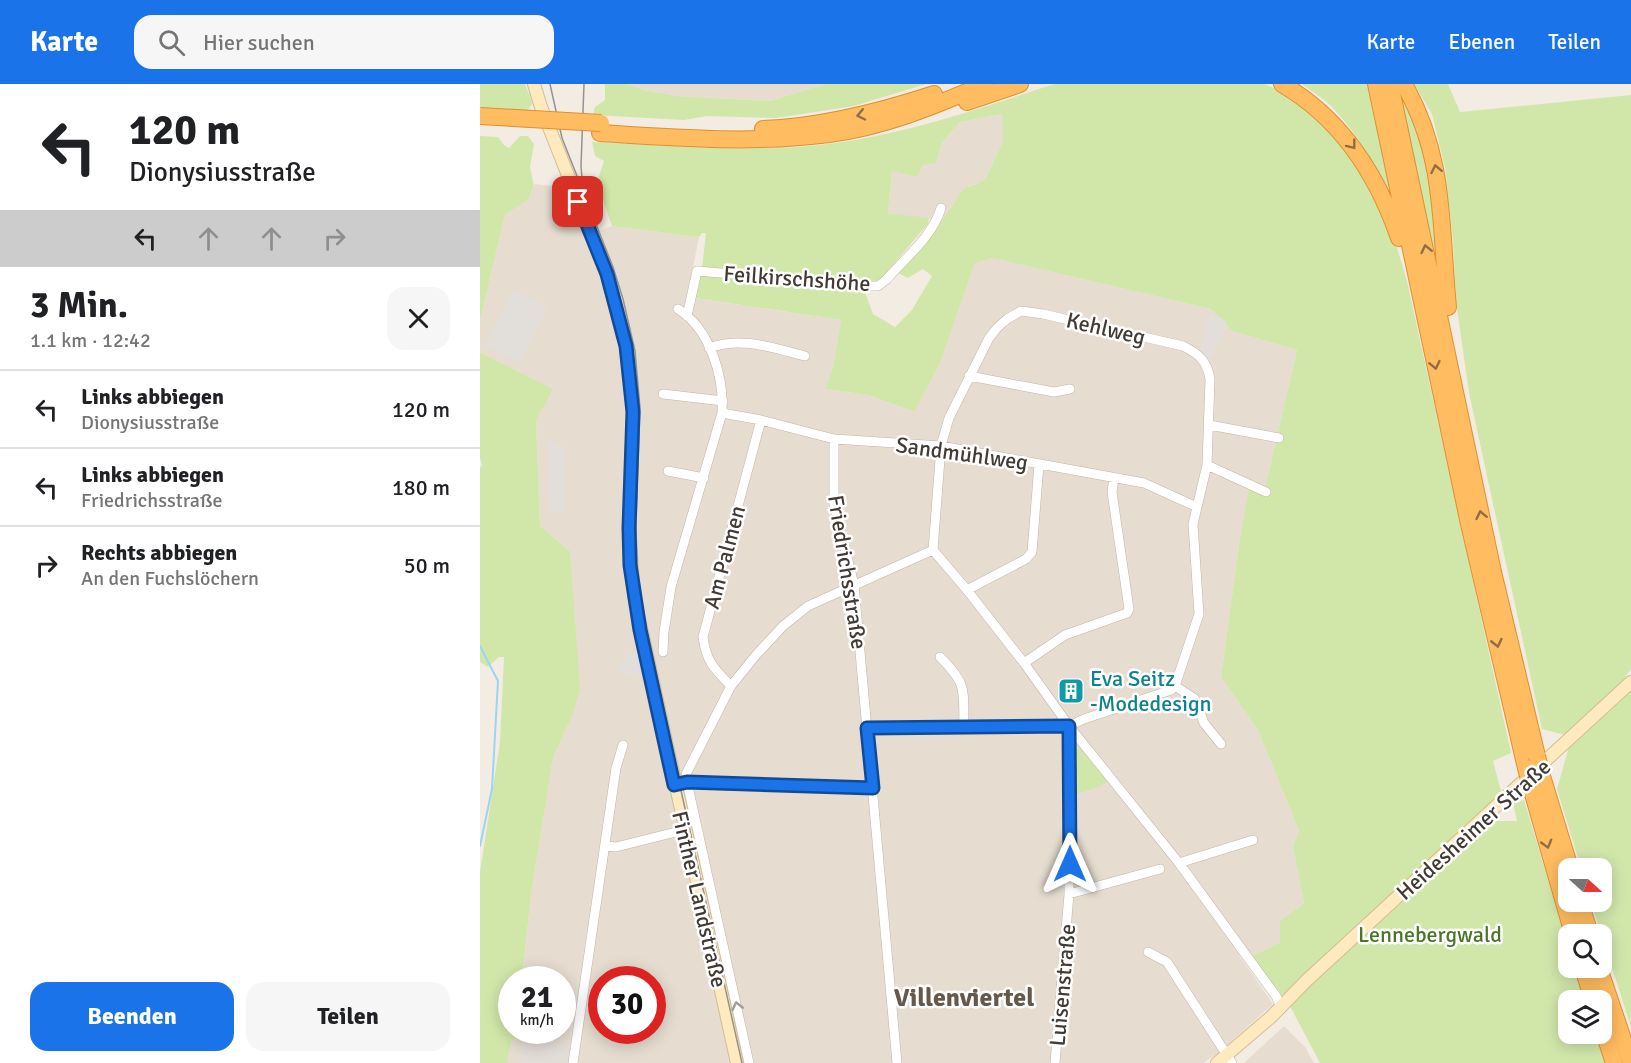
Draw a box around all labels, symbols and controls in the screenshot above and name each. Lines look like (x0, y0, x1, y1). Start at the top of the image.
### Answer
search box (134, 15, 554, 69)
text: Karte (30, 25, 98, 59)
icon: search (155, 26, 188, 59)
text: Hier suchen (203, 29, 315, 56)
text: Karte (1366, 29, 1415, 55)
text: Ebenen (1448, 29, 1515, 55)
text: Teilen (1548, 29, 1601, 55)
text: 120 m (129, 105, 240, 156)
one-way arrow (856, 107, 866, 120)
icon: left (30, 108, 108, 186)
one-way arrow (1345, 138, 1356, 149)
text: Dionysiusstraße (129, 156, 316, 189)
one-way arrow (1430, 165, 1443, 175)
pin (552, 176, 603, 227)
icon: arrive (561, 185, 594, 218)
icon: left (129, 222, 162, 255)
icon: ahead (192, 222, 225, 255)
icon: ahead (255, 222, 288, 255)
icon: right (318, 222, 351, 255)
one-way arrow (1420, 245, 1433, 255)
street label: Feilkirschshöhe (723, 260, 871, 297)
text: 3 Min. (30, 283, 128, 328)
button: close (387, 287, 450, 350)
street label: Kehlweg (1064, 306, 1148, 351)
text: 1.1 km · 12:42 (30, 328, 151, 353)
one-way arrow (1428, 359, 1441, 369)
text: Links abbiegen (81, 383, 224, 410)
icon: left (30, 393, 63, 426)
text: 120 m (392, 396, 450, 423)
text: Dionysiusstraße (81, 410, 219, 435)
street label: Sandmühlweg (894, 431, 1030, 476)
text: Links abbiegen (81, 461, 224, 488)
icon: left (30, 471, 63, 504)
text: 180 m (392, 474, 450, 501)
text: Friedrichsstraße (81, 488, 223, 513)
street label: Friedrichsstraße (822, 493, 873, 651)
street label: Am Palmen (698, 502, 751, 612)
one-way arrow (1475, 510, 1488, 520)
text: Rechts abbiegen (81, 539, 237, 566)
icon: right (30, 549, 63, 582)
text: 50 m (404, 552, 450, 579)
text: An den Fuchslöchern (81, 566, 259, 591)
one-way arrow (1489, 638, 1502, 648)
place label: Eva Seitz -Modedesign (1090, 665, 1212, 717)
building icon: Eva Seitz -Modedesign (1056, 676, 1086, 706)
street label: Heidesheimer Straße (1391, 753, 1556, 906)
street label: Finther Landstraße (666, 808, 733, 990)
position arrow (1038, 832, 1102, 896)
one-way arrow (1540, 838, 1552, 849)
north arrow (1558, 858, 1612, 912)
map controls (1558, 858, 1612, 1044)
park label: Lennebergwald (1358, 921, 1502, 948)
street label: Luisenstraße (1044, 923, 1081, 1047)
button: search (1558, 924, 1612, 978)
speed limit sign: 30 (588, 966, 666, 1044)
text: 21 (521, 979, 553, 1016)
button: Beenden (30, 982, 234, 1051)
button: Teilen (246, 982, 450, 1051)
district label: Villenviertel (894, 982, 1034, 1014)
button: layers (1558, 990, 1612, 1044)
one-way arrow (731, 1001, 744, 1011)
text: km/h (520, 1011, 554, 1029)

